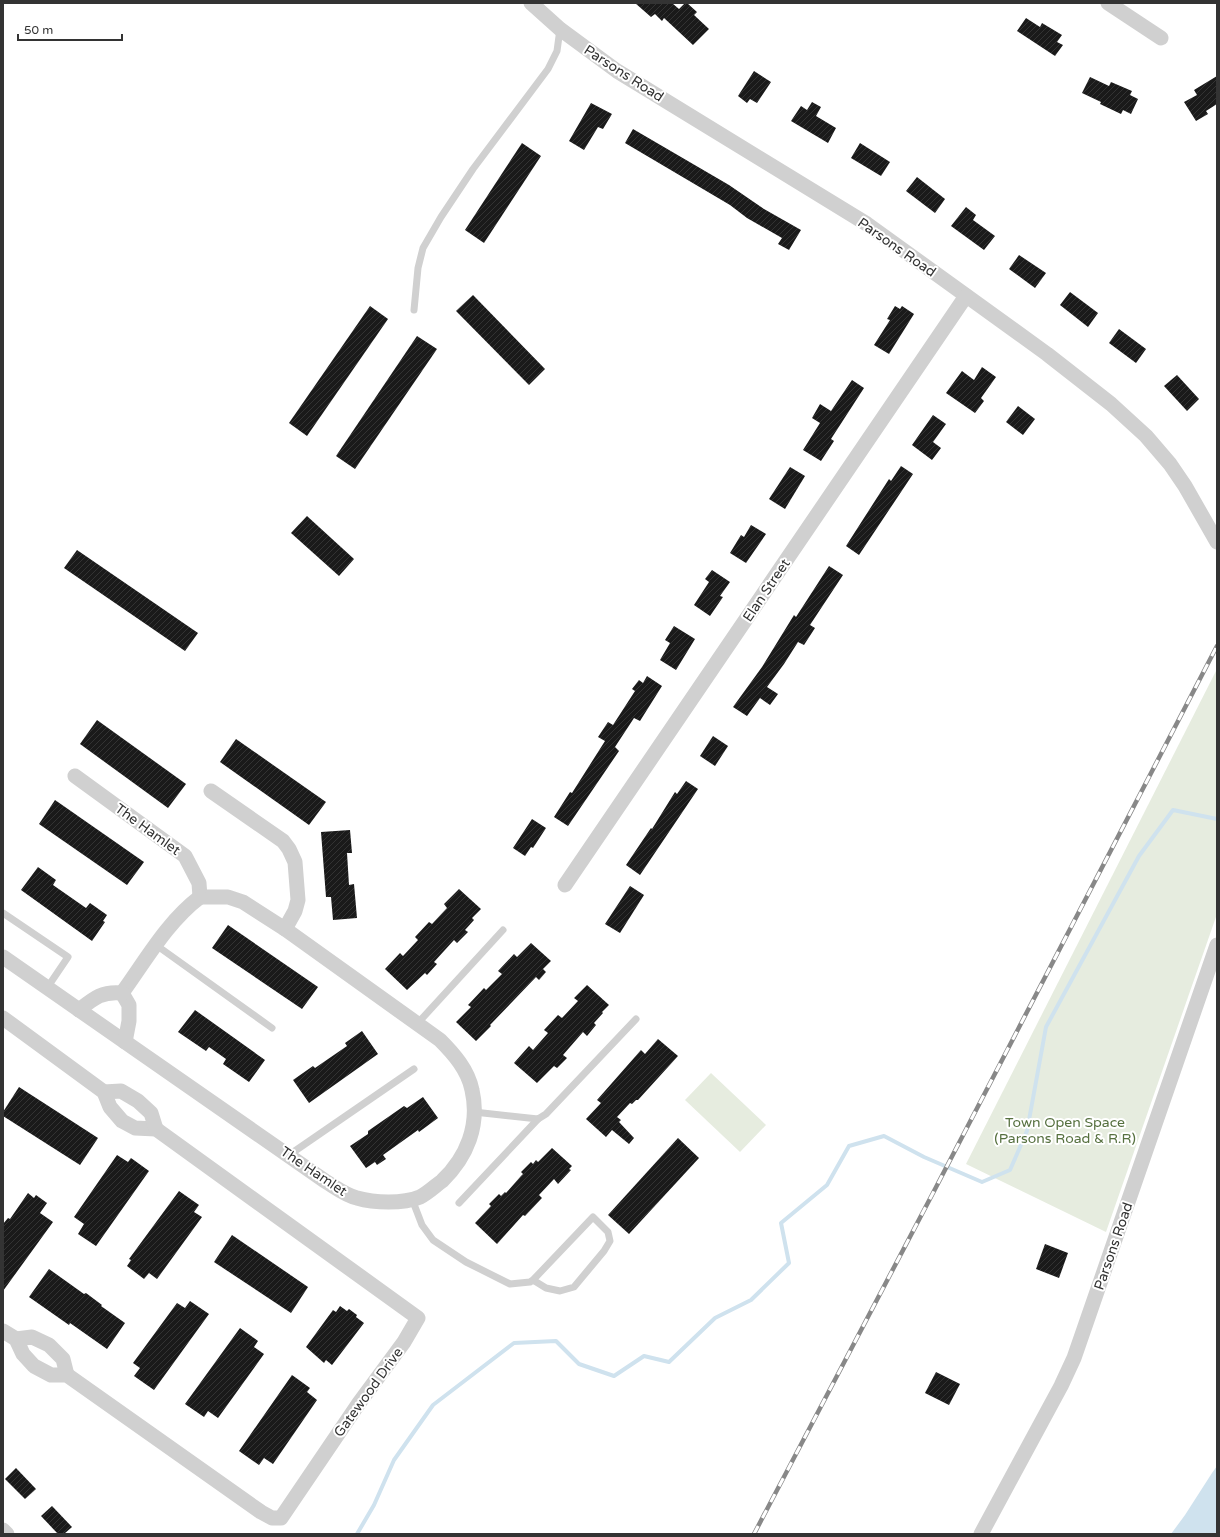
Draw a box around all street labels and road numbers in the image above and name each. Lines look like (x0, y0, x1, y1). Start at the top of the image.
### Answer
street label: Parsons Road (581, 41, 667, 105)
street label: Parsons Road (854, 214, 939, 281)
street label: Elan Street (739, 555, 794, 625)
street label: The Hamlet (112, 800, 184, 859)
street label: The Hamlet (277, 1143, 351, 1200)
street label: Parsons Road (1091, 1200, 1136, 1292)
street label: Gatewood Drive (330, 1344, 407, 1440)

